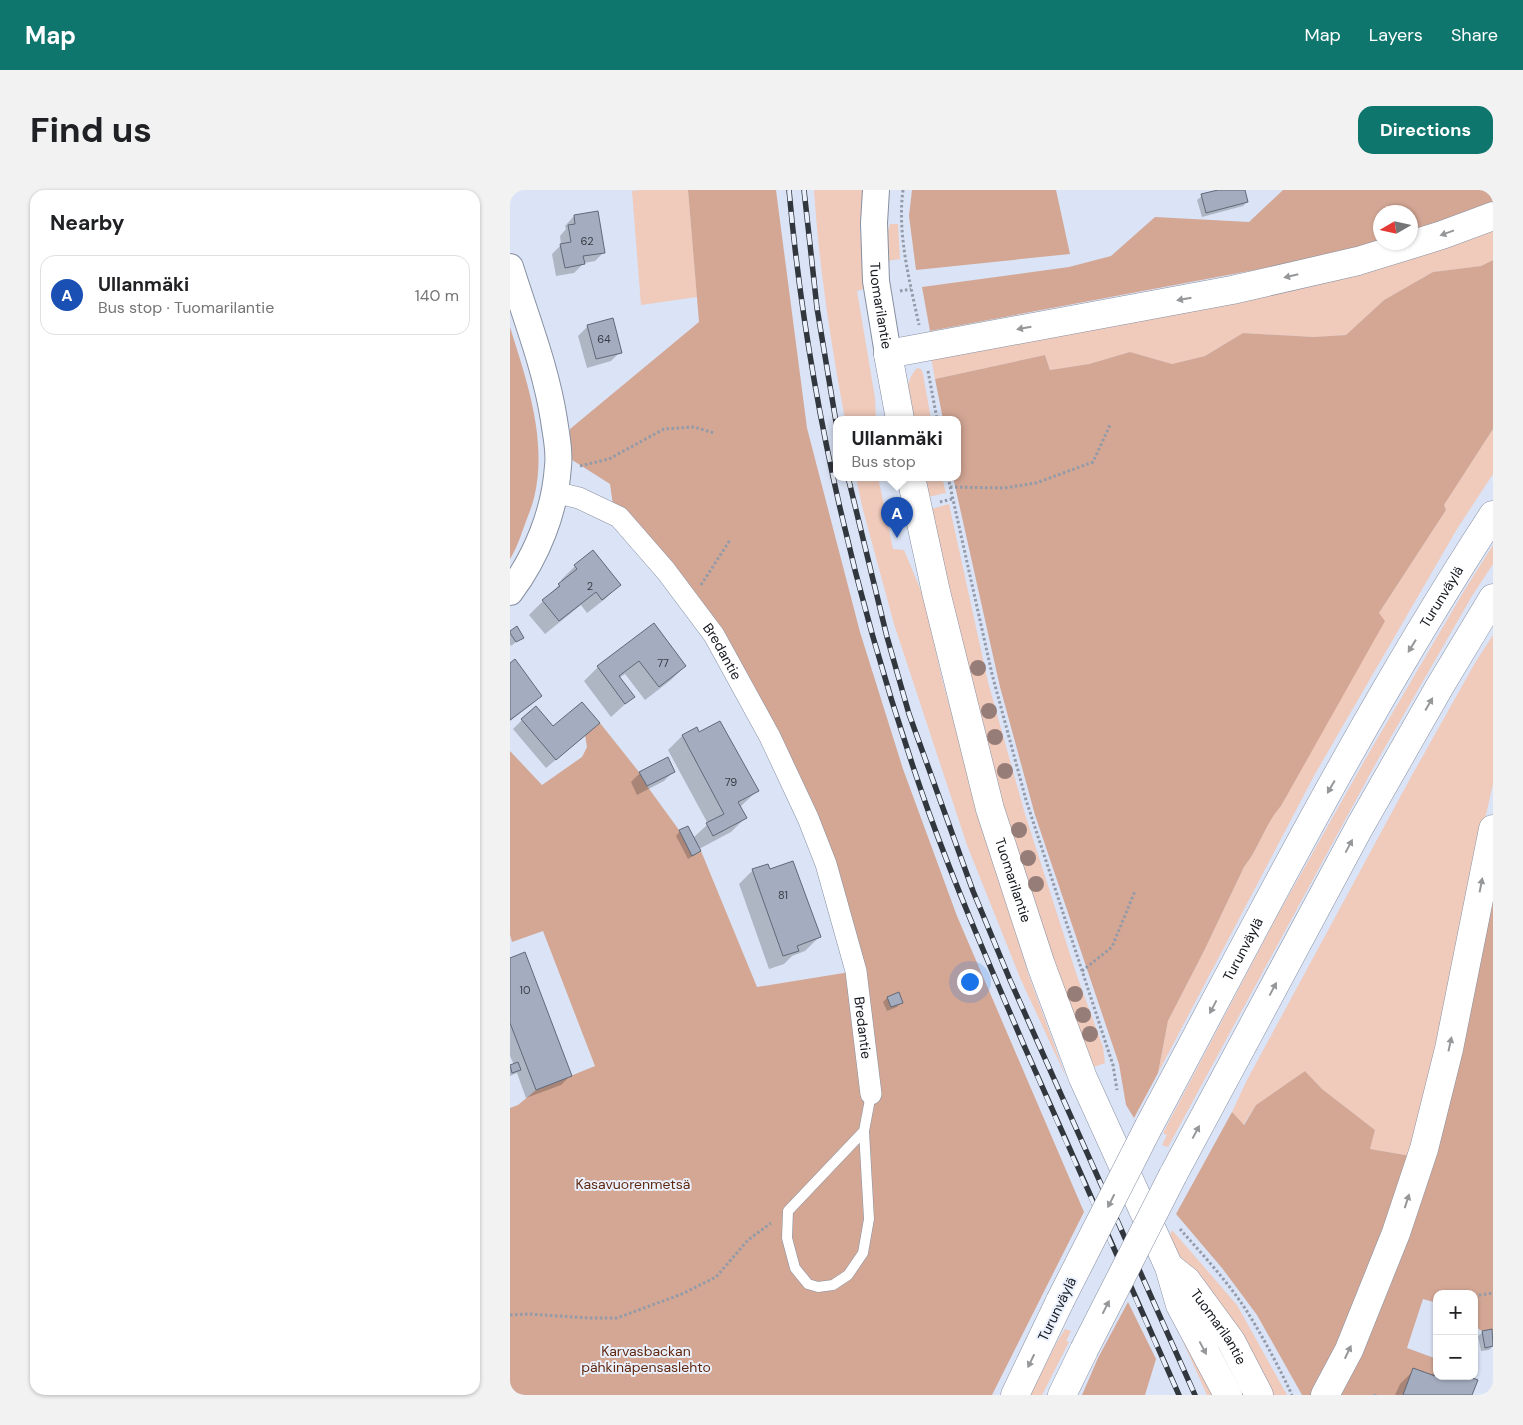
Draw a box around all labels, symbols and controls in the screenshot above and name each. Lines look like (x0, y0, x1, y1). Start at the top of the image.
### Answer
text: Map (25, 20, 76, 51)
text: Map (1305, 23, 1341, 47)
text: Layers (1369, 23, 1423, 47)
text: Share (1451, 23, 1498, 47)
button: Directions (1358, 106, 1493, 154)
text: Find us (30, 107, 152, 153)
north arrow (1373, 205, 1418, 250)
text: Nearby (50, 209, 124, 237)
one-way arrow (1440, 230, 1455, 237)
house number: 62 (581, 234, 593, 248)
street label: Tuomarilantie (866, 262, 896, 350)
text: Ullanmäki (98, 272, 189, 297)
one-way arrow (1282, 273, 1298, 281)
text: A (61, 285, 73, 306)
text: 140 m (415, 285, 459, 306)
one-way arrow (1176, 295, 1192, 303)
text: Bus stop · Tuomarilantie (98, 297, 274, 318)
one-way arrow (1016, 325, 1032, 333)
house number: 64 (597, 332, 611, 346)
popup (833, 416, 961, 481)
text: Ullanmäki (851, 426, 943, 451)
text: Bus stop (851, 451, 916, 472)
pin: A (881, 497, 913, 538)
street label: Turunväylä (1416, 562, 1467, 631)
house number: 2 (587, 579, 593, 593)
street label: Bredantie (699, 619, 746, 683)
one-way arrow (1408, 640, 1417, 653)
house number: 77 (657, 656, 669, 670)
one-way arrow (1425, 698, 1434, 711)
house number: 79 (725, 775, 737, 789)
one-way arrow (1327, 781, 1336, 794)
street label: Tuomarilantie (991, 835, 1035, 925)
one-way arrow (1345, 839, 1354, 852)
one-way arrow (1478, 876, 1486, 892)
house number: 81 (778, 888, 788, 902)
street label: Turunväylä (1219, 915, 1267, 984)
your location (957, 969, 983, 995)
one-way arrow (1269, 982, 1277, 996)
house number: 10 (520, 983, 530, 997)
street label: Bredantie (850, 995, 876, 1060)
one-way arrow (1209, 1000, 1217, 1015)
one-way arrow (1446, 1036, 1454, 1052)
one-way arrow (1192, 1125, 1200, 1139)
park label: Kasavuorenmetsä (576, 1175, 690, 1193)
one-way arrow (1404, 1193, 1411, 1208)
one-way arrow (1107, 1194, 1115, 1208)
street label: Turunväylä (1034, 1274, 1080, 1344)
street label: Tuomarilantie (1187, 1285, 1251, 1368)
map controls (1433, 1290, 1478, 1380)
button: + (1433, 1290, 1478, 1335)
one-way arrow (1102, 1300, 1110, 1314)
button: − (1433, 1335, 1478, 1380)
one-way arrow (1199, 1341, 1207, 1355)
park label: Karvasbackan pähkinäpensaslehto (581, 1342, 711, 1376)
one-way arrow (1344, 1345, 1352, 1359)
one-way arrow (1027, 1354, 1035, 1368)

